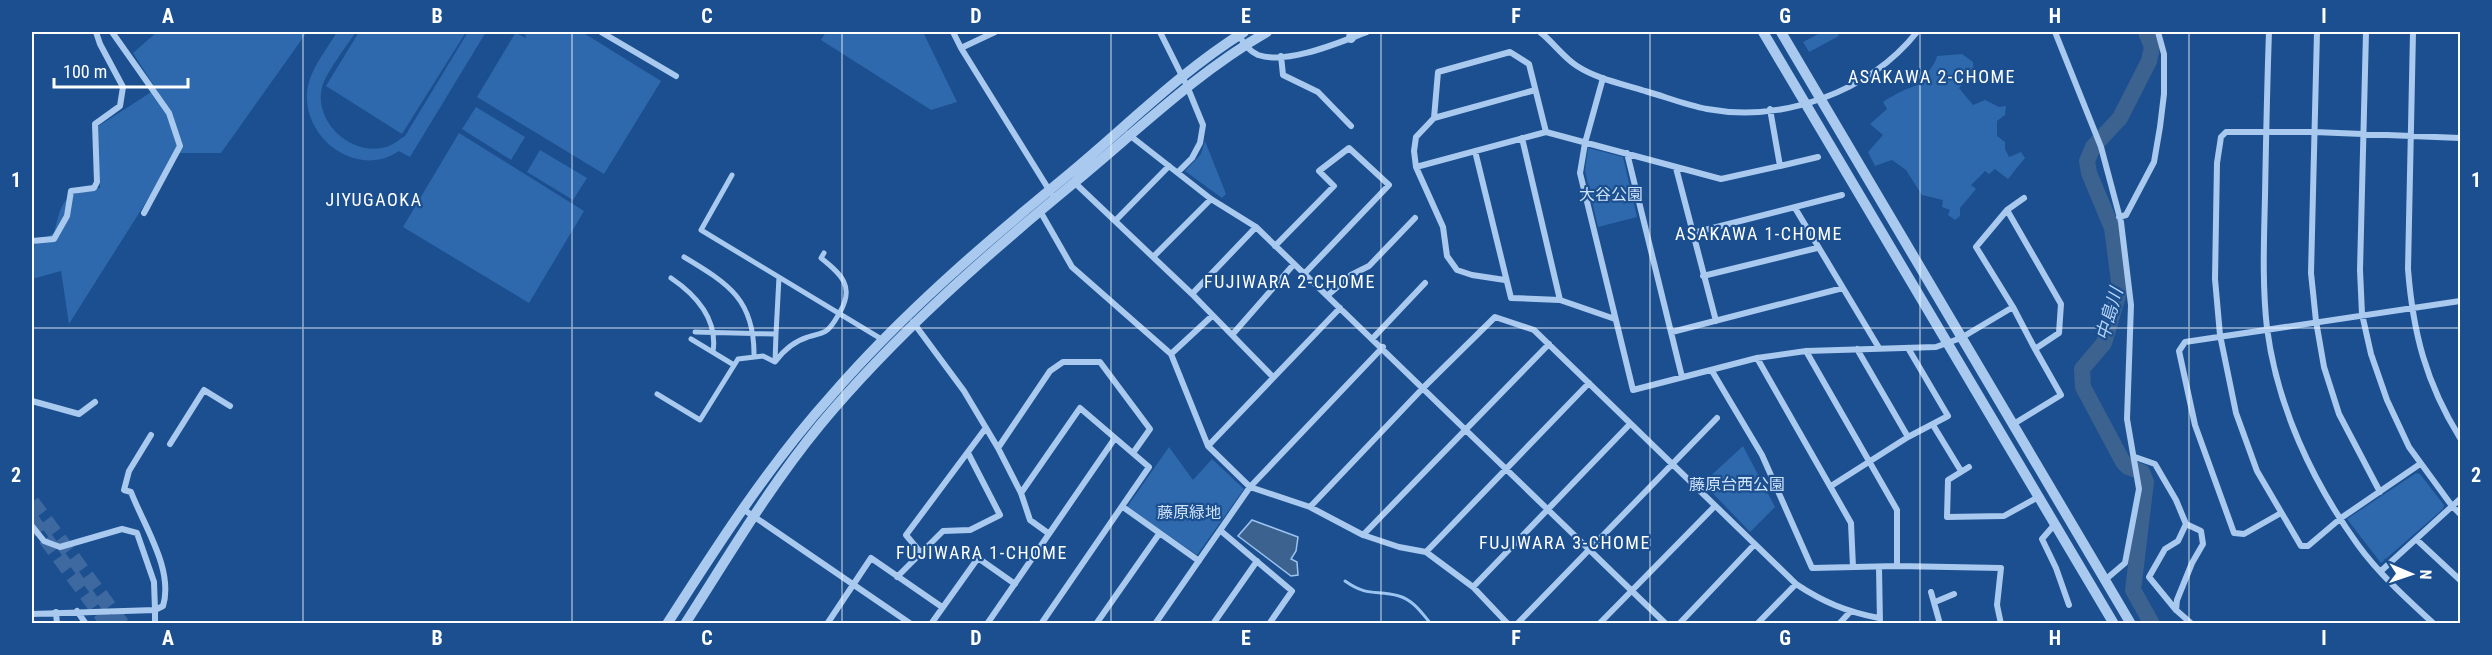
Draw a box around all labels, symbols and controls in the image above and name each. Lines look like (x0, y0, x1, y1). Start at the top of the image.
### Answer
text: A (162, 4, 174, 28)
text: B (431, 4, 443, 28)
text: C (701, 4, 713, 28)
text: D (970, 4, 982, 28)
text: E (1241, 4, 1251, 28)
text: F (1511, 4, 1521, 28)
text: G (1779, 4, 1791, 28)
text: H (2049, 4, 2061, 28)
text: I (2321, 4, 2327, 28)
scale bar (54, 51, 188, 89)
text: 100 m (63, 61, 107, 82)
district label: ASAKAWA 2-CHOME (1848, 66, 2016, 87)
text: 1 (11, 168, 21, 192)
text: 1 (2471, 168, 2481, 192)
park label: 大谷公園 (1579, 185, 1643, 204)
district label: JIYUGAOKA (325, 189, 423, 210)
district label: ASAKAWA 1-CHOME (1675, 223, 1843, 244)
district label: FUJIWARA 2-CHOME (1204, 271, 1376, 292)
water label: 中島川 (2091, 283, 2127, 343)
text: 2 (11, 463, 21, 487)
text: 2 (2471, 463, 2481, 487)
park label: 藤原台西公園 (1689, 475, 1785, 494)
park label: 藤原緑地 (1157, 503, 1221, 522)
district label: FUJIWARA 3-CHOME (1479, 532, 1651, 553)
district label: FUJIWARA 1-CHOME (896, 542, 1068, 563)
north arrow (2381, 544, 2441, 604)
text: N (2416, 569, 2435, 580)
text: A (162, 626, 174, 650)
text: B (431, 626, 443, 650)
text: C (701, 626, 713, 650)
text: D (970, 626, 982, 650)
text: E (1241, 626, 1251, 650)
text: F (1511, 626, 1521, 650)
text: G (1779, 626, 1791, 650)
text: H (2049, 626, 2061, 650)
text: I (2321, 626, 2327, 650)

